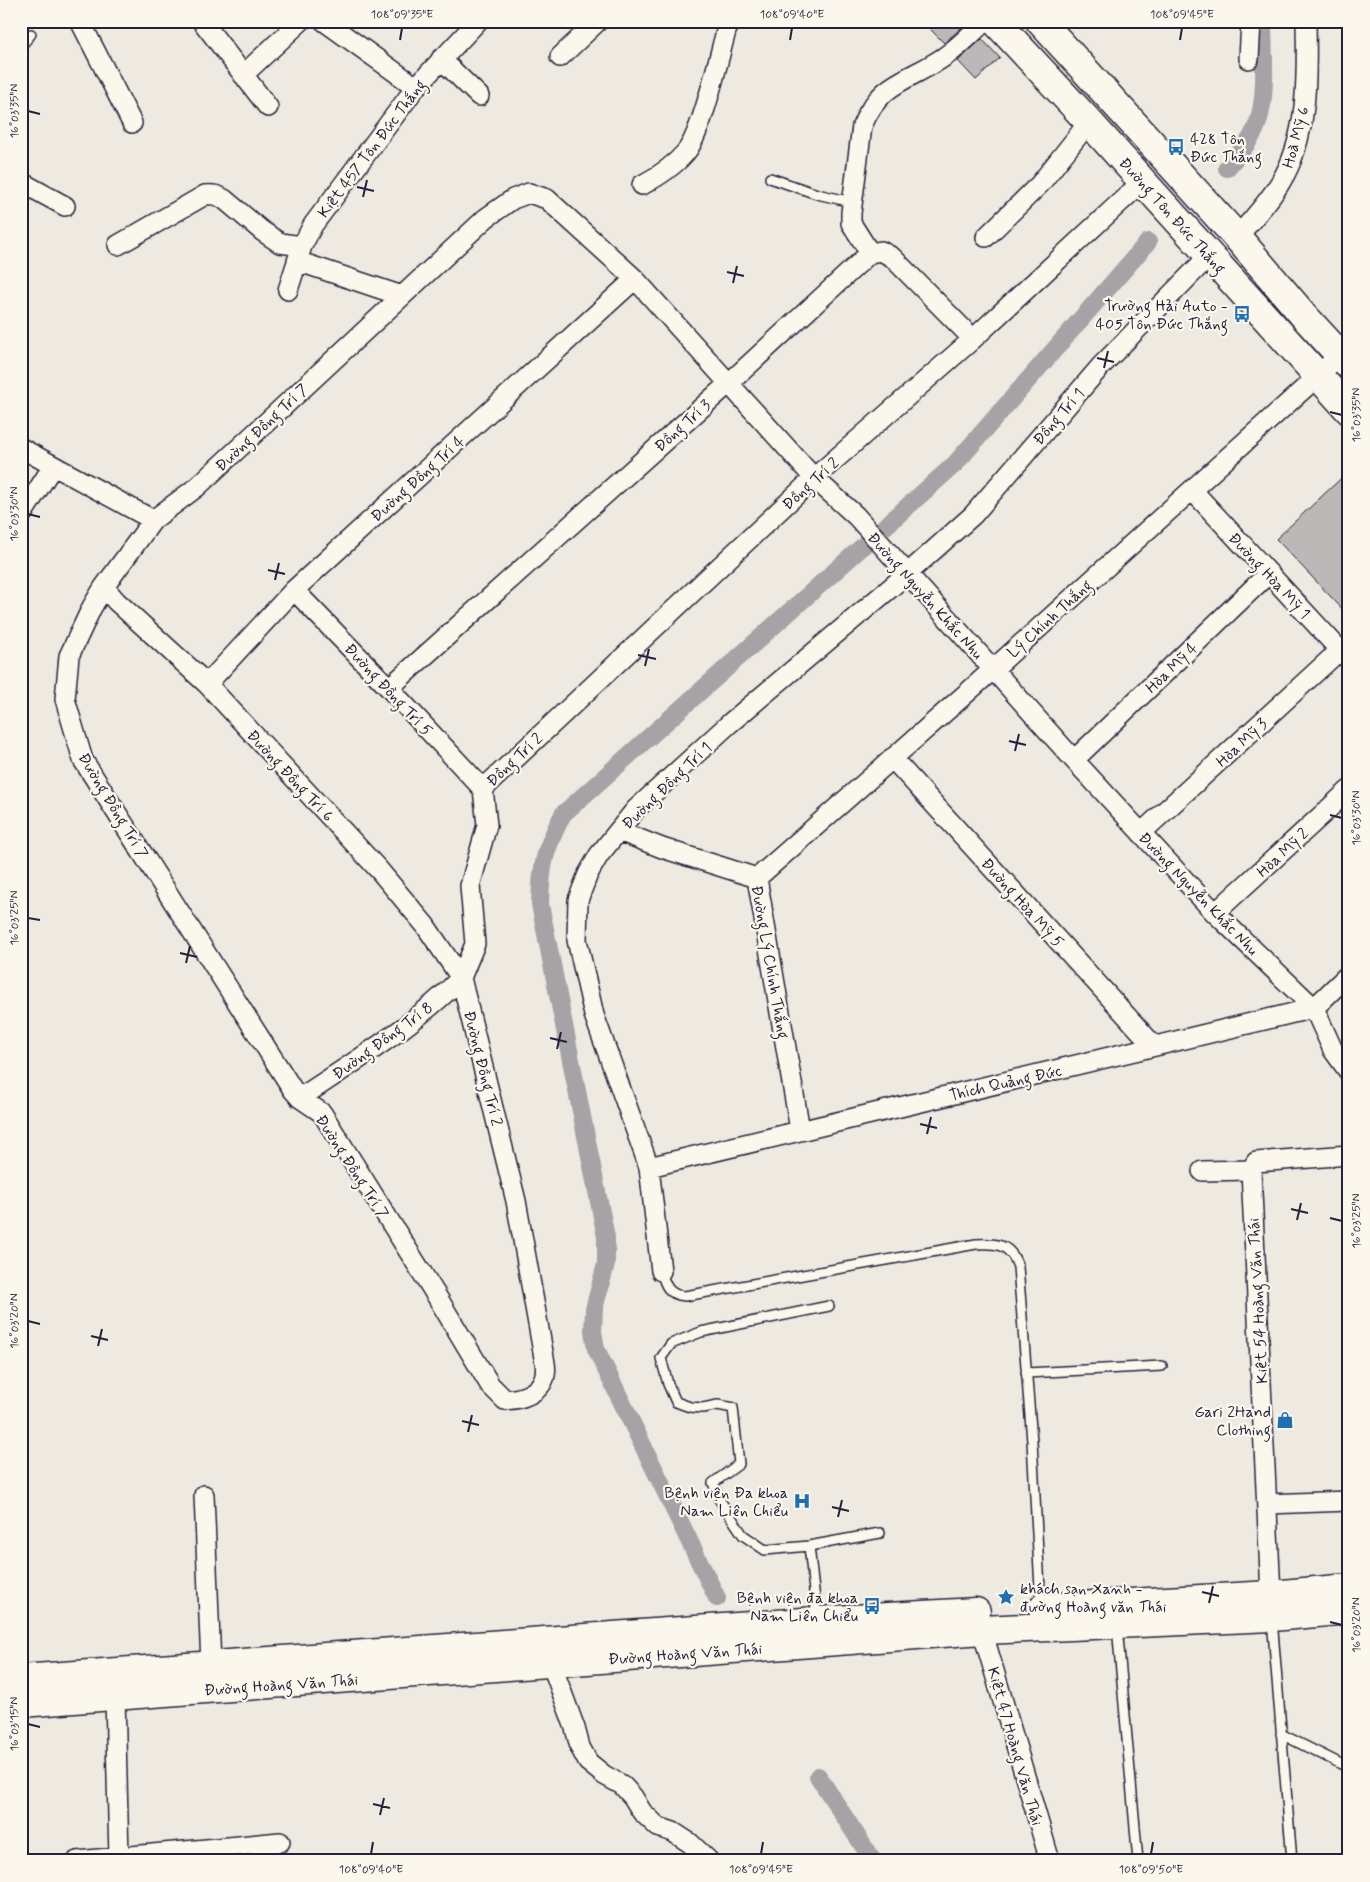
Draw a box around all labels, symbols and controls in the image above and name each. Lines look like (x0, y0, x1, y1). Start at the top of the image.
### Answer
text: 108°09'35"E (371, 7, 433, 23)
text: 108°09'40"E (760, 7, 824, 23)
text: 108°09'45"E (1150, 7, 1214, 23)
street label: Kiệt 457 Tôn Đức Thắng (313, 75, 432, 223)
text: 16°03'35"N (7, 84, 23, 138)
street label: Hoà Mỹ 6 (1278, 104, 1315, 171)
place label: 428 Tôn Đức Thắng (1190, 129, 1262, 169)
bus stop icon: 428 Tôn Đức Thắng (1166, 137, 1186, 157)
street label: Đường Tôn Đức Thắng (1113, 153, 1230, 280)
place label: Trường Hải Auto - 405 Tôn Đức Thắng (1096, 296, 1228, 336)
bus stop icon: Trường Hải Auto - 405 Tôn Đức Thắng (1232, 304, 1252, 324)
street label: Đường Đồng Trí 7 (211, 379, 314, 477)
street label: Đồng Trí 1 (1029, 384, 1090, 451)
text: 16°03'35"N (1349, 388, 1365, 442)
street label: Đồng Trí 3 (650, 395, 716, 458)
street label: Đường Đồng Trí 4 (367, 431, 470, 528)
street label: Đồng Trí 2 (778, 453, 845, 516)
text: 16°03'30"N (7, 486, 23, 542)
street label: Đường Nguyễn Khắc Nhu (861, 528, 988, 665)
street label: Đường Hòa Mỹ 1 (1223, 528, 1315, 625)
street label: Lý Chính Thắng (1003, 575, 1098, 664)
street label: Hòa Mỹ 4 (1141, 638, 1203, 698)
street label: Đường Đồng Trí 5 (339, 639, 436, 742)
street label: Hòa Mỹ 3 (1212, 714, 1272, 772)
street label: Đường Đồng Trí 6 (241, 726, 338, 827)
street label: Đồng Trí 2 (482, 729, 548, 792)
street label: Đường Đồng Trí 1 (618, 738, 717, 835)
street label: Đường Đồng Trí 7 (72, 749, 153, 863)
text: 16°03'30"N (1349, 790, 1365, 846)
street label: Hòa Mỹ 2 (1253, 824, 1314, 882)
street label: Đường Nguyễn Khắc Nhu (1133, 828, 1262, 961)
street label: Đường Hòa Mỹ 5 (975, 854, 1068, 953)
street label: Đường Lý Chính Thắng (745, 884, 793, 1041)
text: 16°03'25"N (7, 890, 23, 946)
street label: Đường Đồng Trí 8 (328, 998, 438, 1086)
street label: Đường Đồng Trí 2 (457, 1009, 507, 1129)
street label: Thích Quảng Đức (947, 1060, 1064, 1108)
street label: Đường Đồng Trí 7 (309, 1111, 393, 1224)
text: 16°03'25"N (1349, 1193, 1365, 1249)
street label: Kiệt 54 Hoàng Văn Thái (1244, 1217, 1274, 1384)
text: 16°03'20"N (7, 1293, 23, 1349)
place label: Gari 2Hand Clothing (1194, 1402, 1271, 1442)
shop icon: Gari 2Hand Clothing (1275, 1410, 1295, 1430)
place label: Bệnh viện Đa khoa Nam Liên Chiểu (664, 1483, 788, 1522)
hospital icon: Bệnh viện Đa khoa Nam Liên Chiểu (792, 1491, 812, 1511)
place label: khách sạn Xanh - đường Hoàng văn Thái (1020, 1579, 1167, 1619)
place icon: khách sạn Xanh - đường Hoàng văn Thái (996, 1587, 1016, 1607)
place label: Bệnh viện đa khoa Nam Liên Chiểu (737, 1588, 858, 1627)
bus stop icon: Bệnh viện đa khoa Nam Liên Chiểu (862, 1596, 882, 1616)
text: 16°03'20"N (1349, 1597, 1365, 1653)
street label: Đường Hoàng Văn Thái (607, 1639, 763, 1671)
street label: Kiệt 47 Hoàng Văn Thái (981, 1665, 1047, 1829)
street label: Đường Hoàng Văn Thái (203, 1670, 359, 1702)
text: 16°03'15"N (7, 1697, 23, 1751)
text: 108°09'40"E (339, 1862, 403, 1878)
text: 108°09'45"E (729, 1862, 793, 1878)
text: 108°09'50"E (1119, 1862, 1183, 1878)

